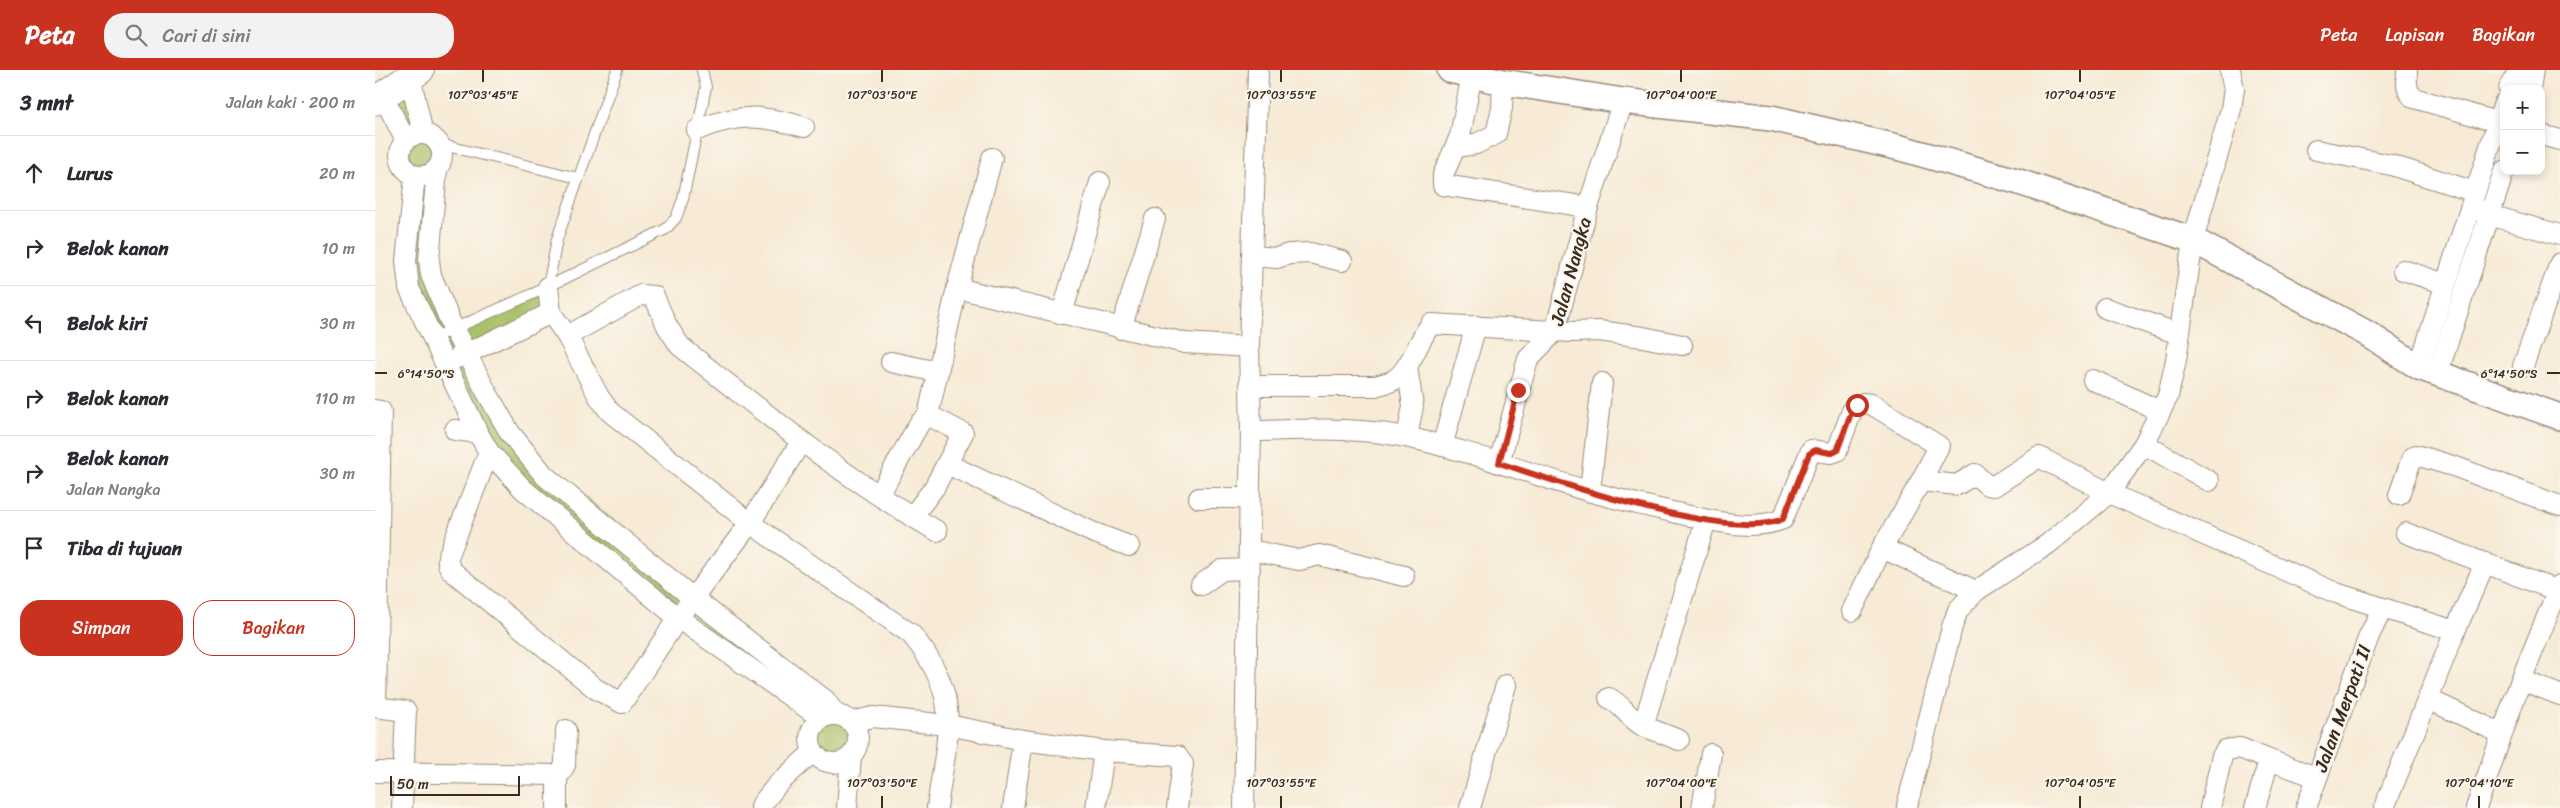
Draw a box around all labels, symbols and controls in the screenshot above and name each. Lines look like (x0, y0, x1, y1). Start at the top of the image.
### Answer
search box (104, 13, 454, 58)
text: Peta (25, 14, 74, 56)
text: Cari di sini (162, 19, 251, 52)
text: Peta (2320, 19, 2357, 51)
text: Lapisan (2385, 19, 2444, 51)
text: Bagikan (2472, 19, 2535, 51)
icon: search (122, 21, 150, 49)
text: 3 mnt (20, 84, 73, 122)
text: 107°03'45"E (448, 84, 519, 106)
text: 107°03'50"E (847, 84, 918, 106)
text: 107°03'55"E (1246, 84, 1317, 106)
text: 107°04'00"E (1645, 84, 1718, 106)
text: 107°04'05"E (2045, 84, 2117, 106)
map controls (2500, 85, 2545, 175)
button: + (2500, 85, 2545, 130)
text: Jalan kaki · 200 m (226, 88, 355, 117)
button: − (2500, 130, 2545, 175)
text: Lurus (67, 157, 113, 190)
icon: ahead (20, 159, 48, 187)
text: 20 m (319, 159, 355, 188)
street label: Jalan Nangka (1540, 213, 1601, 330)
text: Belok kanan (67, 232, 169, 265)
icon: right (20, 234, 48, 262)
text: 10 m (322, 234, 355, 263)
text: Belok kiri (67, 307, 147, 340)
icon: left (20, 309, 48, 337)
text: 30 m (320, 309, 355, 338)
text: 6°14'50"S (398, 363, 455, 385)
text: 6°14'50"S (2481, 363, 2538, 385)
route end (1507, 379, 1530, 402)
text: Belok kanan (67, 382, 169, 415)
icon: right (20, 384, 48, 412)
text: 110 m (315, 384, 355, 413)
route start (1846, 394, 1869, 417)
text: Belok kanan (67, 442, 169, 475)
icon: right (20, 459, 48, 487)
text: 30 m (320, 459, 355, 488)
text: Jalan Nangka (67, 475, 161, 504)
text: Tiba di tujuan (67, 532, 182, 565)
icon: arrive (20, 534, 48, 562)
button: Simpan (20, 600, 183, 656)
button: Bagikan (193, 600, 355, 656)
street label: Jalan Merpati II (2304, 640, 2381, 777)
text: 50 m (397, 772, 429, 797)
text: 107°03'50"E (847, 772, 918, 794)
text: 107°03'55"E (1246, 772, 1317, 794)
text: 107°04'00"E (1645, 772, 1718, 794)
text: 107°04'05"E (2045, 772, 2117, 794)
text: 107°04'10"E (2445, 772, 2515, 794)
scale bar (390, 773, 520, 796)

